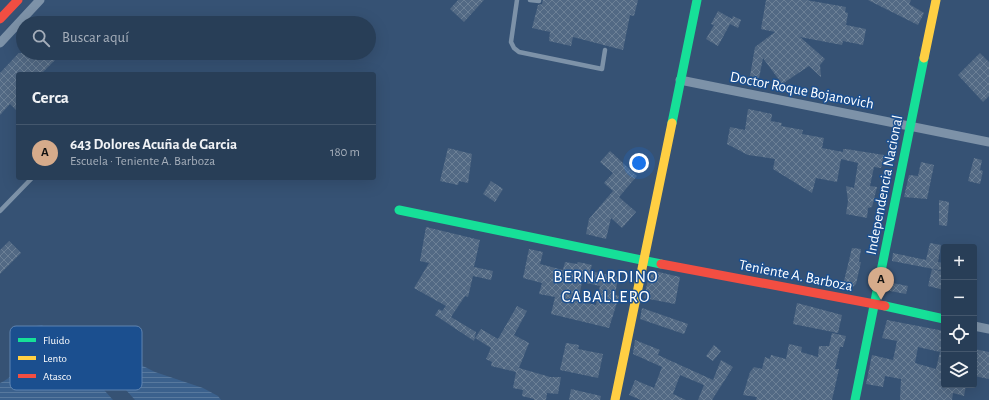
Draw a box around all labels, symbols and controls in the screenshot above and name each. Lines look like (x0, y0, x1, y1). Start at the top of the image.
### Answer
search box (16, 16, 376, 60)
icon: search (30, 27, 52, 49)
text: Buscar aquí (62, 30, 129, 45)
street label: Doctor Roque Bojanovich (729, 69, 875, 112)
text: Cerca (32, 89, 69, 106)
street label: Independencia Nacional (864, 114, 905, 256)
text: 643 Dolores Acuña de Garcia (70, 137, 237, 152)
text: A (41, 146, 49, 159)
text: 180 m (330, 146, 360, 159)
your location (629, 153, 649, 173)
text: Escuela · Teniente A. Barboza (70, 155, 215, 168)
map controls (941, 244, 977, 388)
button: + (941, 244, 977, 280)
street label: Teniente A. Barboza (738, 257, 854, 294)
pin: A (868, 267, 894, 300)
district label: BERNARDINO CABALLERO (553, 268, 659, 305)
button: − (941, 280, 977, 316)
button: locate (941, 316, 977, 352)
legend (10, 326, 142, 390)
text: Fluido (43, 335, 70, 346)
button: layers (941, 352, 977, 388)
text: Lento (43, 353, 67, 364)
text: Atasco (43, 371, 71, 382)

